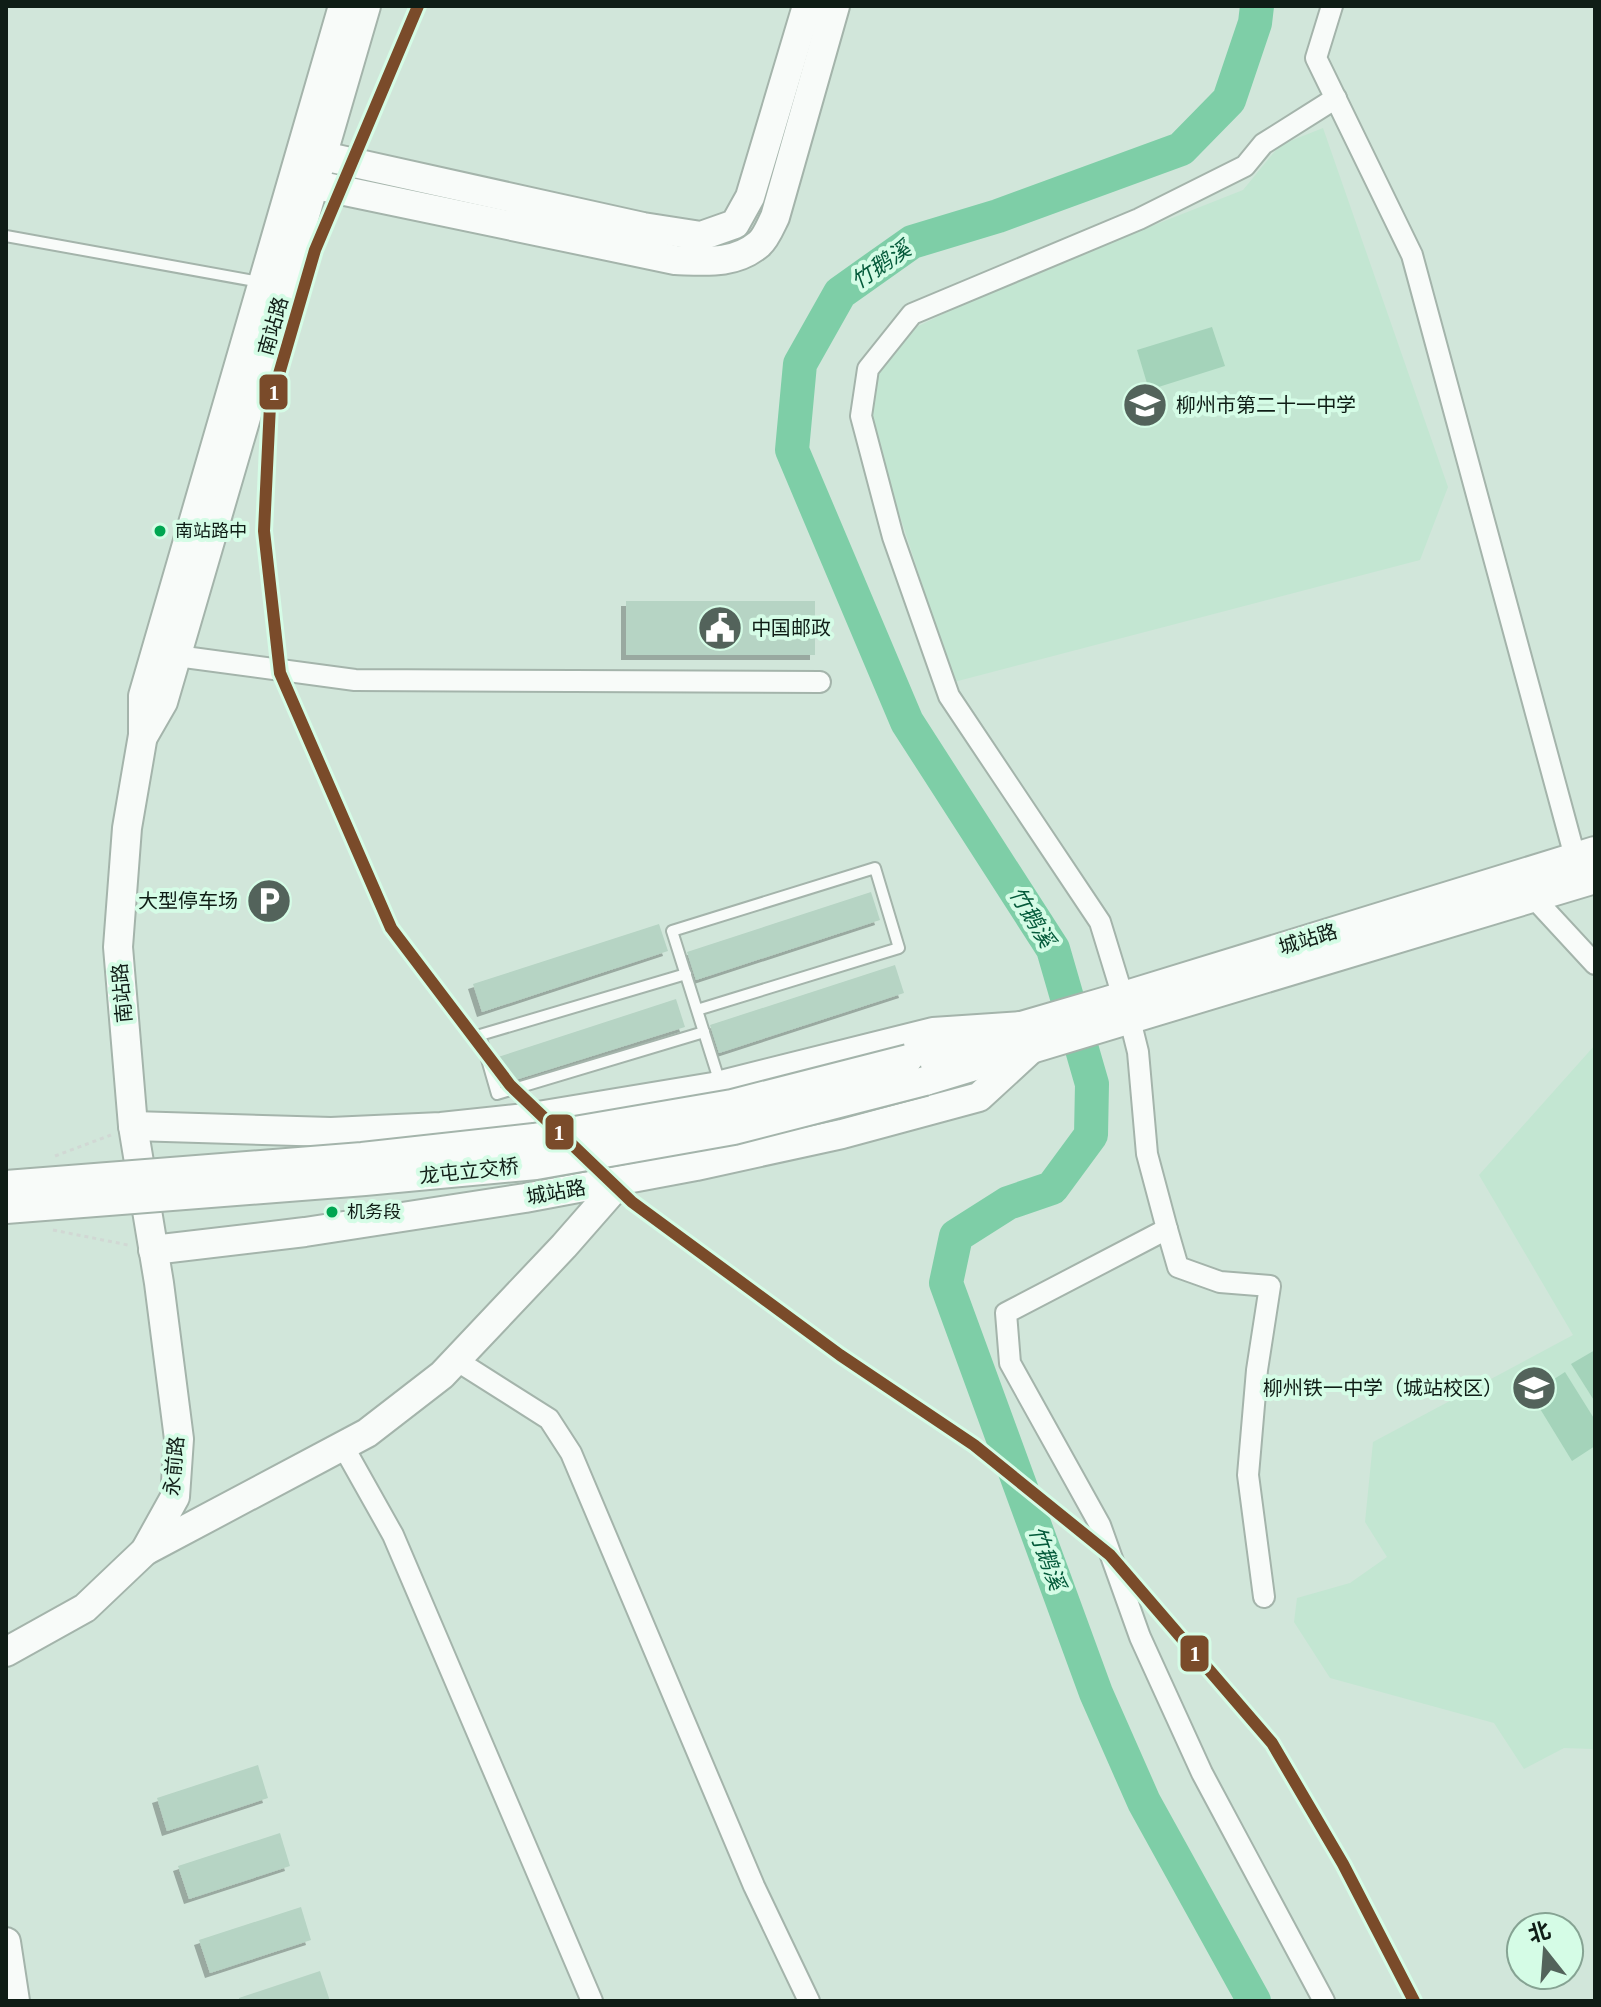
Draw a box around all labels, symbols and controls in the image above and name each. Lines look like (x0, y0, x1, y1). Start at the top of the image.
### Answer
water label: 竹鹅溪 (847, 235, 917, 294)
street label: 南站路 (254, 294, 292, 358)
line badge: 1 (258, 373, 289, 411)
text: 1 (269, 380, 280, 405)
school or university icon: 柳州市第二十一中学 (1121, 381, 1169, 429)
place label: 柳州市第二十一中学 (1176, 394, 1356, 416)
place label: 南站路中 (175, 521, 247, 541)
marker: 南站路中 (152, 523, 168, 539)
public building icon: 中国邮政 (696, 604, 744, 652)
place label: 中国邮政 (751, 617, 831, 639)
parking icon: 大型停车场 (245, 877, 293, 925)
water label: 竹鹅溪 (1004, 882, 1061, 953)
place label: 大型停车场 (138, 890, 238, 912)
street label: 城站路 (1276, 920, 1340, 958)
street label: 南站路 (108, 962, 136, 1024)
line badge: 1 (544, 1113, 575, 1151)
text: 1 (554, 1120, 565, 1145)
street label: 龙屯立交桥 (418, 1155, 520, 1187)
street label: 城站路 (525, 1176, 587, 1208)
place label: 机务段 (347, 1202, 401, 1222)
marker: 机务段 (324, 1204, 340, 1220)
school or university icon: 柳州铁一中学（城站校区） (1510, 1364, 1558, 1412)
place label: 柳州铁一中学（城站校区） (1263, 1377, 1503, 1399)
street label: 永前路 (160, 1435, 188, 1497)
water label: 竹鹅溪 (1024, 1523, 1071, 1595)
line badge: 1 (1179, 1634, 1210, 1673)
text: 1 (1190, 1641, 1201, 1666)
north arrow (1505, 1911, 1585, 1991)
text: 北 (1525, 1917, 1553, 1948)

